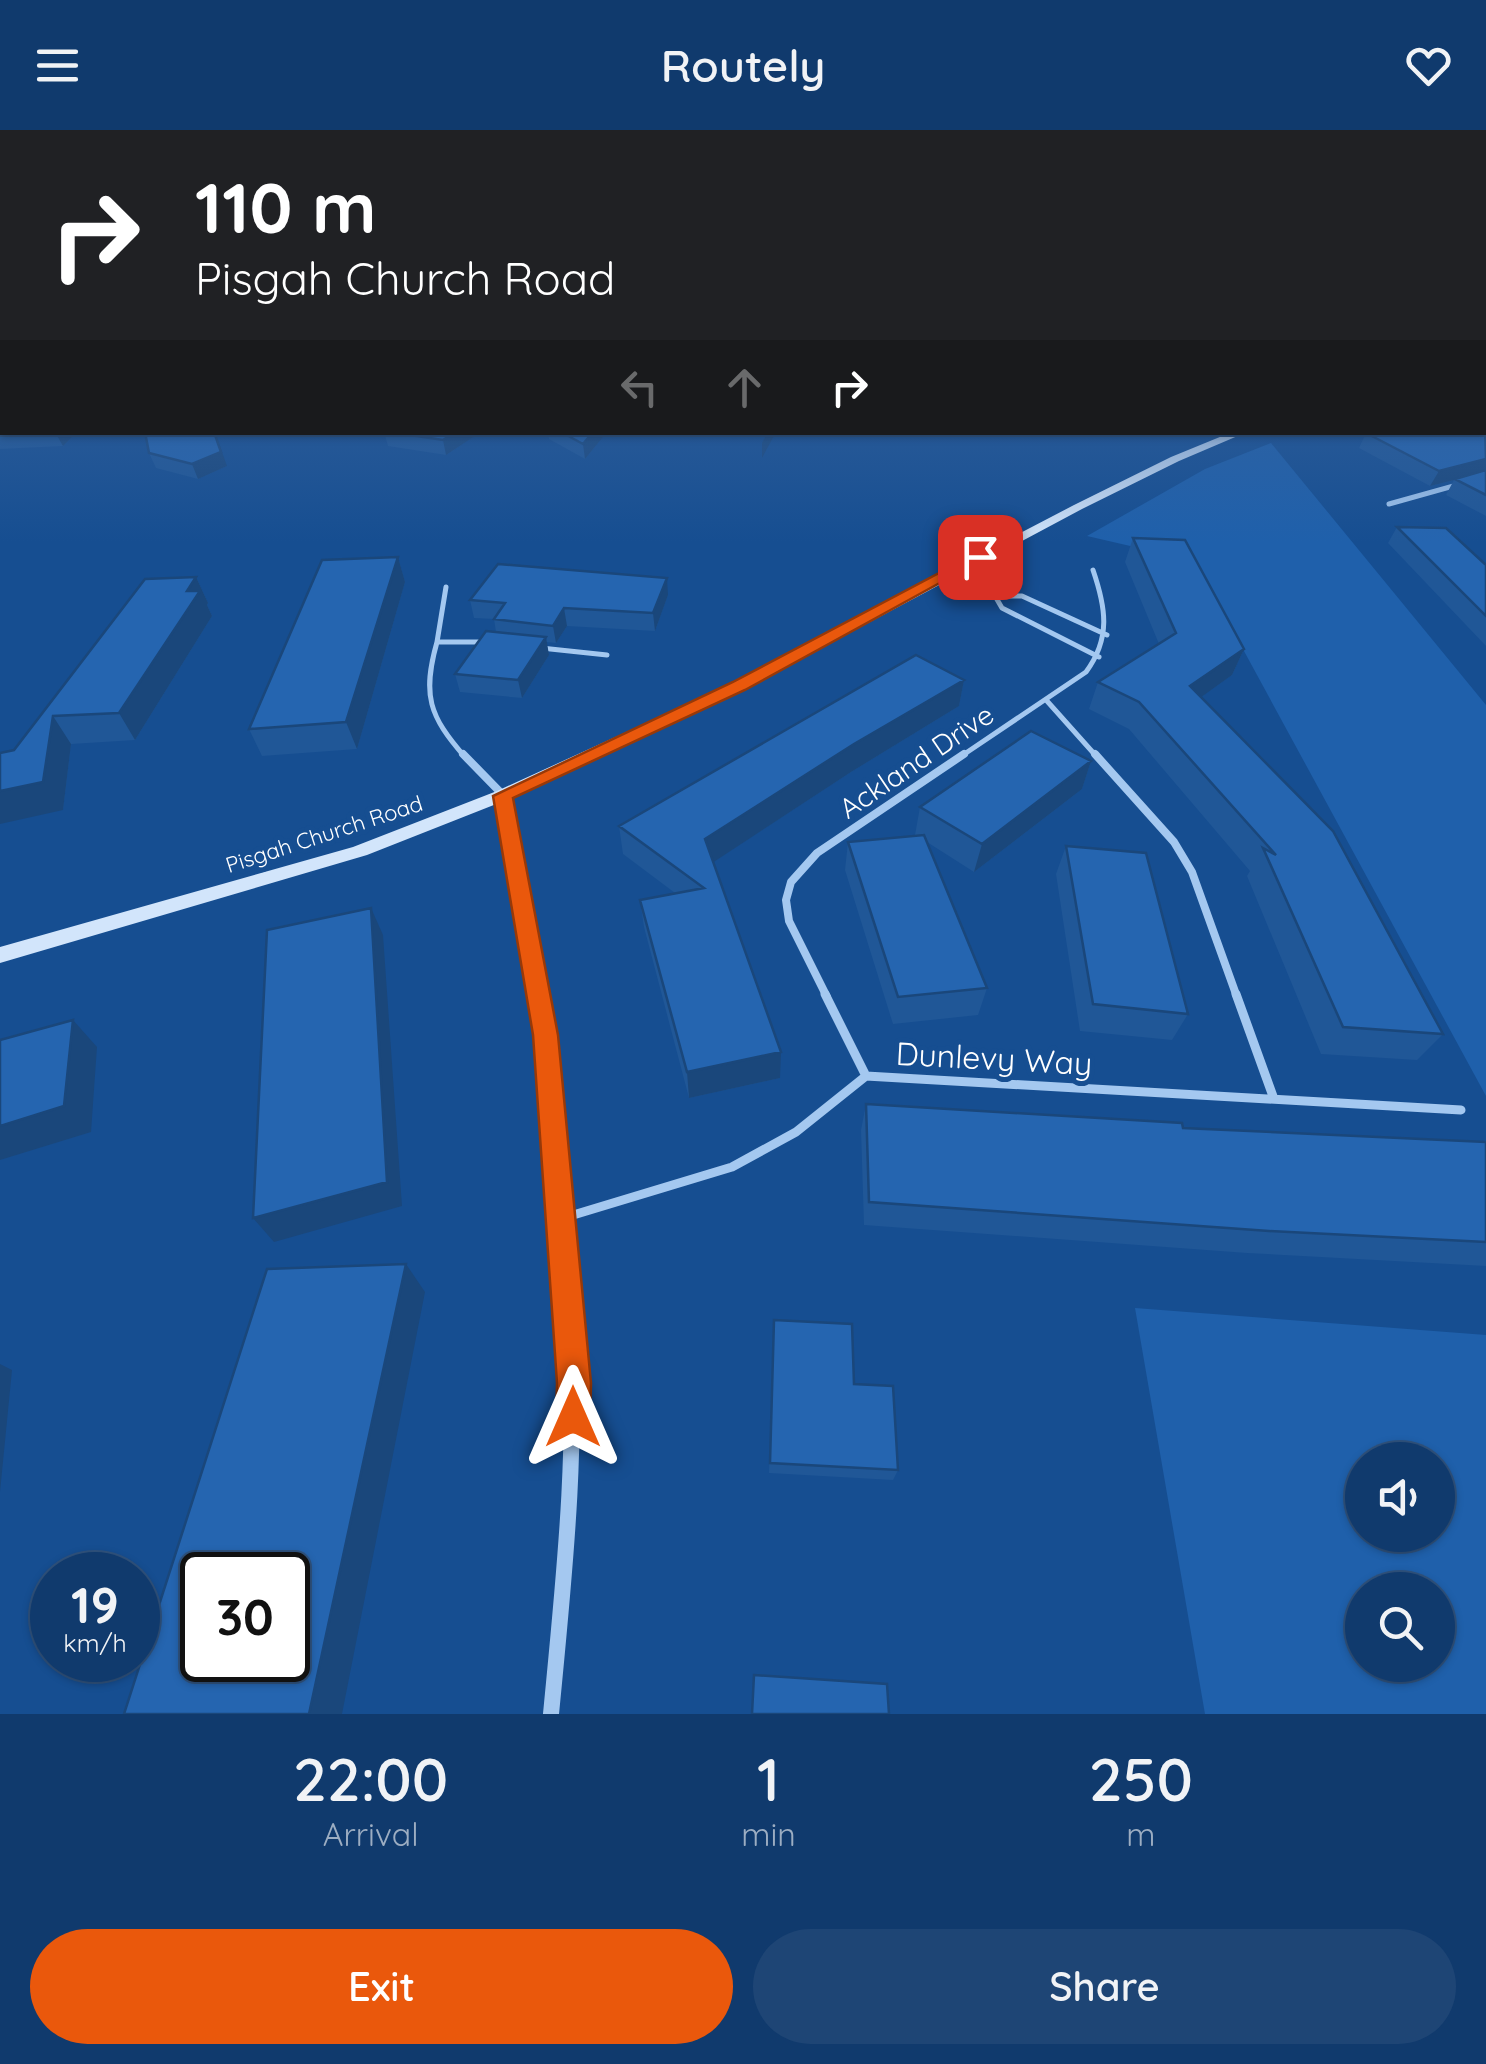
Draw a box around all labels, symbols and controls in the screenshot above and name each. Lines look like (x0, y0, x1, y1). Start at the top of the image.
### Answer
text: Routely (661, 37, 825, 93)
icon: menu (30, 38, 85, 93)
icon: heart (1401, 38, 1456, 93)
text: 110 m (195, 163, 377, 251)
icon: right (30, 170, 160, 300)
text: Pisgah Church Road (195, 250, 615, 306)
icon: left (612, 360, 667, 415)
icon: ahead (717, 360, 772, 415)
icon: right (822, 360, 877, 415)
pin (938, 515, 1023, 600)
icon: arrive (953, 530, 1008, 585)
street label: Ackland Drive (832, 696, 1000, 826)
street label: Pisgah Church Road (222, 789, 426, 879)
street label: Dunlevy Way (895, 1033, 1093, 1083)
position arrow (521, 1365, 625, 1469)
map controls (1345, 1442, 1455, 1682)
button: sound (1345, 1442, 1455, 1552)
speed limit sign: 30 (180, 1552, 310, 1682)
button: search (1345, 1572, 1455, 1682)
text: 19 (71, 1573, 119, 1636)
text: km/h (63, 1627, 127, 1658)
text: 22:00 (293, 1741, 448, 1816)
text: 1 (757, 1741, 780, 1816)
text: 250 (1089, 1741, 1193, 1816)
text: Arrival (323, 1814, 419, 1854)
text: min (741, 1814, 796, 1854)
text: m (1126, 1814, 1155, 1854)
button: Exit (30, 1929, 733, 2044)
button: Share (753, 1929, 1456, 2044)

